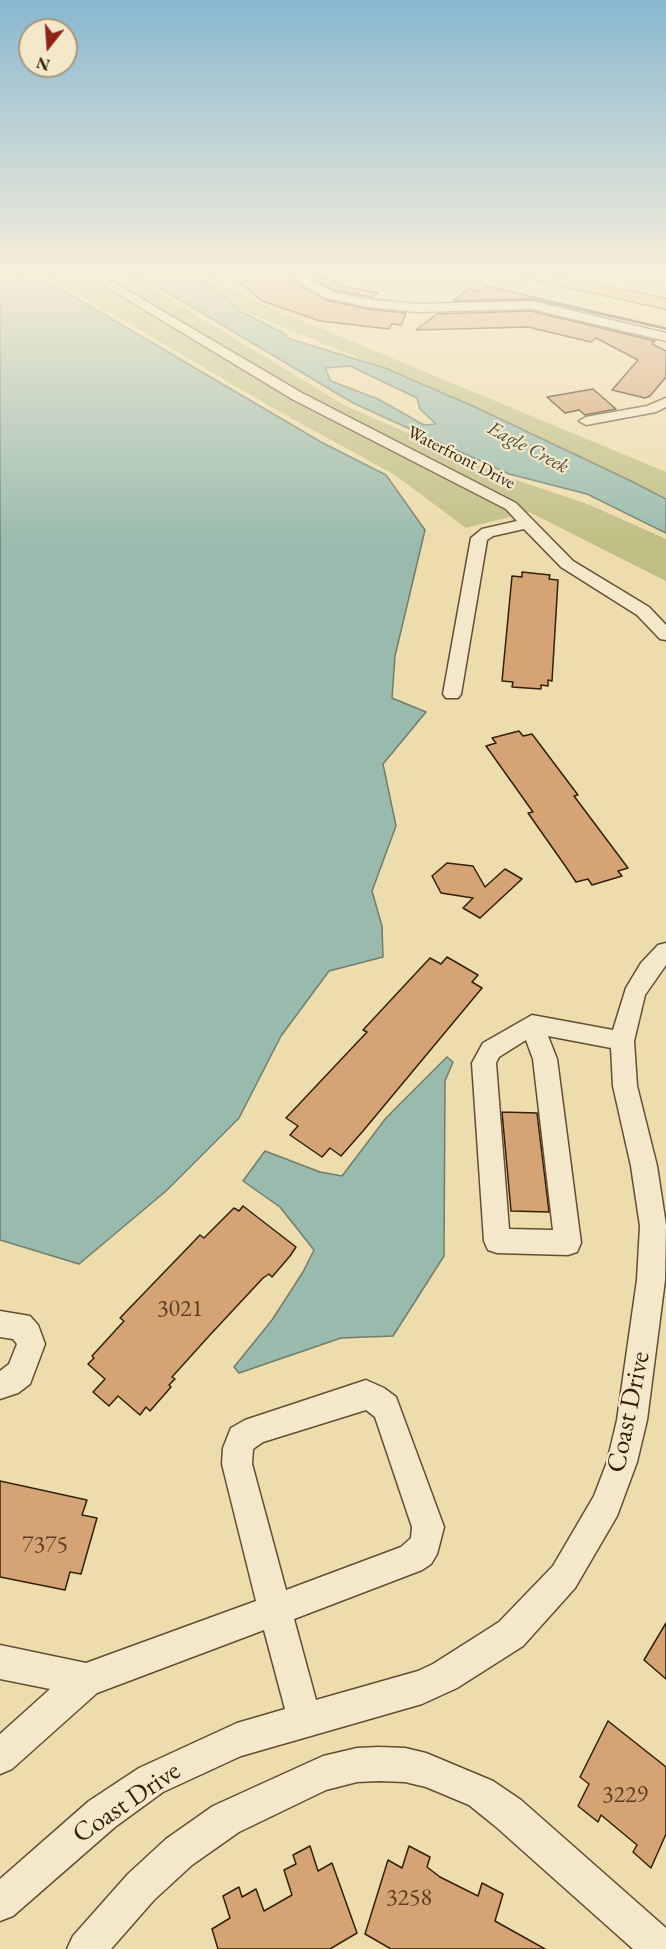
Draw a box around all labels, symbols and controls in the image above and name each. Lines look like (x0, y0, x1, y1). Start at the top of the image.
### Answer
north arrow (18, 18, 78, 78)
text: N (34, 52, 52, 76)
water label: Eagle Creek (483, 417, 573, 479)
street label: Waterfront Drive (403, 422, 519, 494)
house number: 3021 (157, 1295, 203, 1323)
street label: Coast Drive (600, 1348, 658, 1476)
house number: 7375 (22, 1531, 68, 1559)
street label: Coast Drive (67, 1755, 187, 1851)
house number: 3229 (602, 1781, 648, 1809)
house number: 3258 (386, 1884, 432, 1912)

